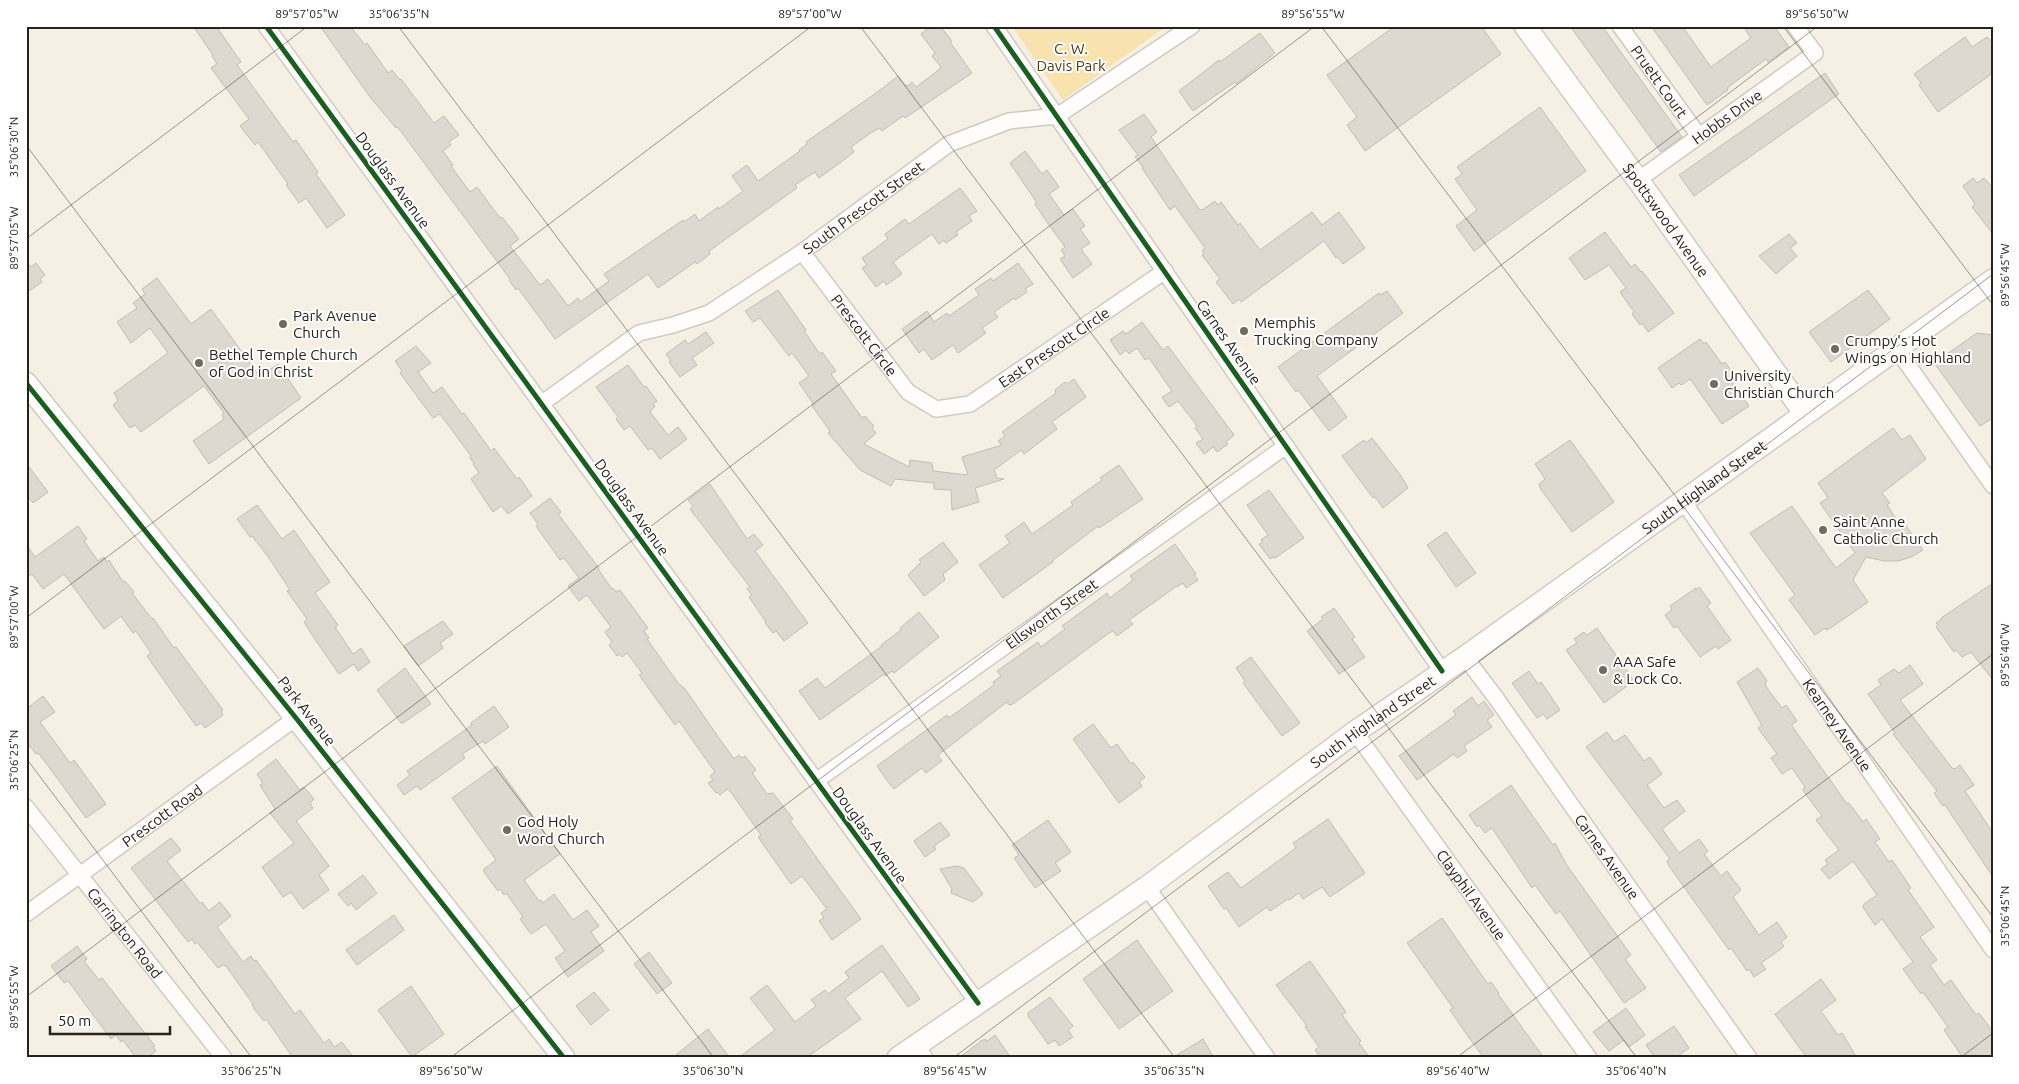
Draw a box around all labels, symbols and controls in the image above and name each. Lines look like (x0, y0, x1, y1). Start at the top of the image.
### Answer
text: 89°57'05"W (275, 7, 339, 20)
text: 35°06'35"N (369, 7, 429, 20)
text: 89°57'00"W (778, 7, 842, 20)
text: 89°56'55"W (1281, 7, 1345, 20)
text: 89°56'50"W (1785, 7, 1849, 20)
park label: C. W. Davis Park (1036, 40, 1106, 74)
street label: Pruett Court (1628, 42, 1691, 121)
street label: Hobbs Drive (1688, 86, 1765, 147)
text: 35°06'30"N (7, 117, 20, 177)
street label: Douglass Avenue (352, 128, 434, 232)
street label: South Prescott Street (799, 157, 927, 257)
street label: Spottswood Avenue (1620, 160, 1713, 280)
text: 89°57'05"W (7, 206, 20, 270)
text: 89°56'45"W (1998, 243, 2011, 307)
street label: Prescott Circle (828, 291, 901, 379)
street label: Carnes Avenue (1193, 296, 1265, 388)
street label: East Prescott Circle (995, 303, 1112, 391)
place label: Park Avenue Church (293, 307, 377, 341)
place label: Memphis Trucking Company (1254, 314, 1378, 348)
marker: Park Avenue Church (277, 318, 289, 330)
marker: Memphis Trucking Company (1238, 325, 1250, 337)
place label: Crumpy's Hot Wings on Highland (1845, 332, 1971, 366)
marker: Crumpy's Hot Wings on Highland (1829, 343, 1841, 355)
place label: Bethel Temple Church of God in Christ (209, 346, 358, 380)
marker: Bethel Temple Church of God in Christ (193, 357, 205, 369)
place label: University Christian Church (1724, 367, 1834, 401)
marker: University Christian Church (1708, 378, 1720, 390)
street label: South Highland Street (1638, 436, 1769, 537)
street label: Douglass Avenue (591, 455, 673, 559)
place label: Saint Anne Catholic Church (1833, 513, 1939, 547)
marker: Saint Anne Catholic Church (1817, 524, 1829, 536)
street label: Ellsworth Street (1002, 575, 1101, 652)
text: 89°57'00"W (7, 585, 20, 649)
text: 89°56'40"W (1998, 623, 2011, 687)
place label: AAA Safe & Lock Co. (1613, 653, 1682, 687)
marker: AAA Safe & Lock Co. (1597, 664, 1609, 676)
street label: South Highland Street (1307, 671, 1438, 771)
street label: Park Avenue (275, 673, 339, 749)
street label: Kearney Avenue (1800, 675, 1875, 774)
text: 35°06'25"N (7, 730, 20, 790)
street label: Prescott Road (119, 781, 205, 850)
street label: Douglass Avenue (829, 783, 911, 887)
street label: Carnes Avenue (1572, 811, 1643, 902)
place label: God Holy Word Church (517, 813, 605, 847)
marker: God Holy Word Church (501, 824, 513, 836)
street label: Clayphil Avenue (1433, 846, 1510, 943)
street label: Carrington Road (84, 884, 166, 981)
text: 35°06'45"N (1998, 886, 2011, 946)
text: 89°56'55"W (7, 965, 20, 1029)
scale bar (50, 1004, 170, 1036)
text: 50 m (58, 1012, 91, 1029)
text: 35°06'25"N (221, 1064, 281, 1077)
text: 89°56'50"W (419, 1064, 483, 1077)
text: 35°06'30"N (683, 1064, 743, 1077)
text: 89°56'45"W (923, 1064, 987, 1077)
text: 35°06'35"N (1144, 1064, 1204, 1077)
text: 89°56'40"W (1426, 1064, 1490, 1077)
text: 35°06'40"N (1606, 1064, 1666, 1077)

